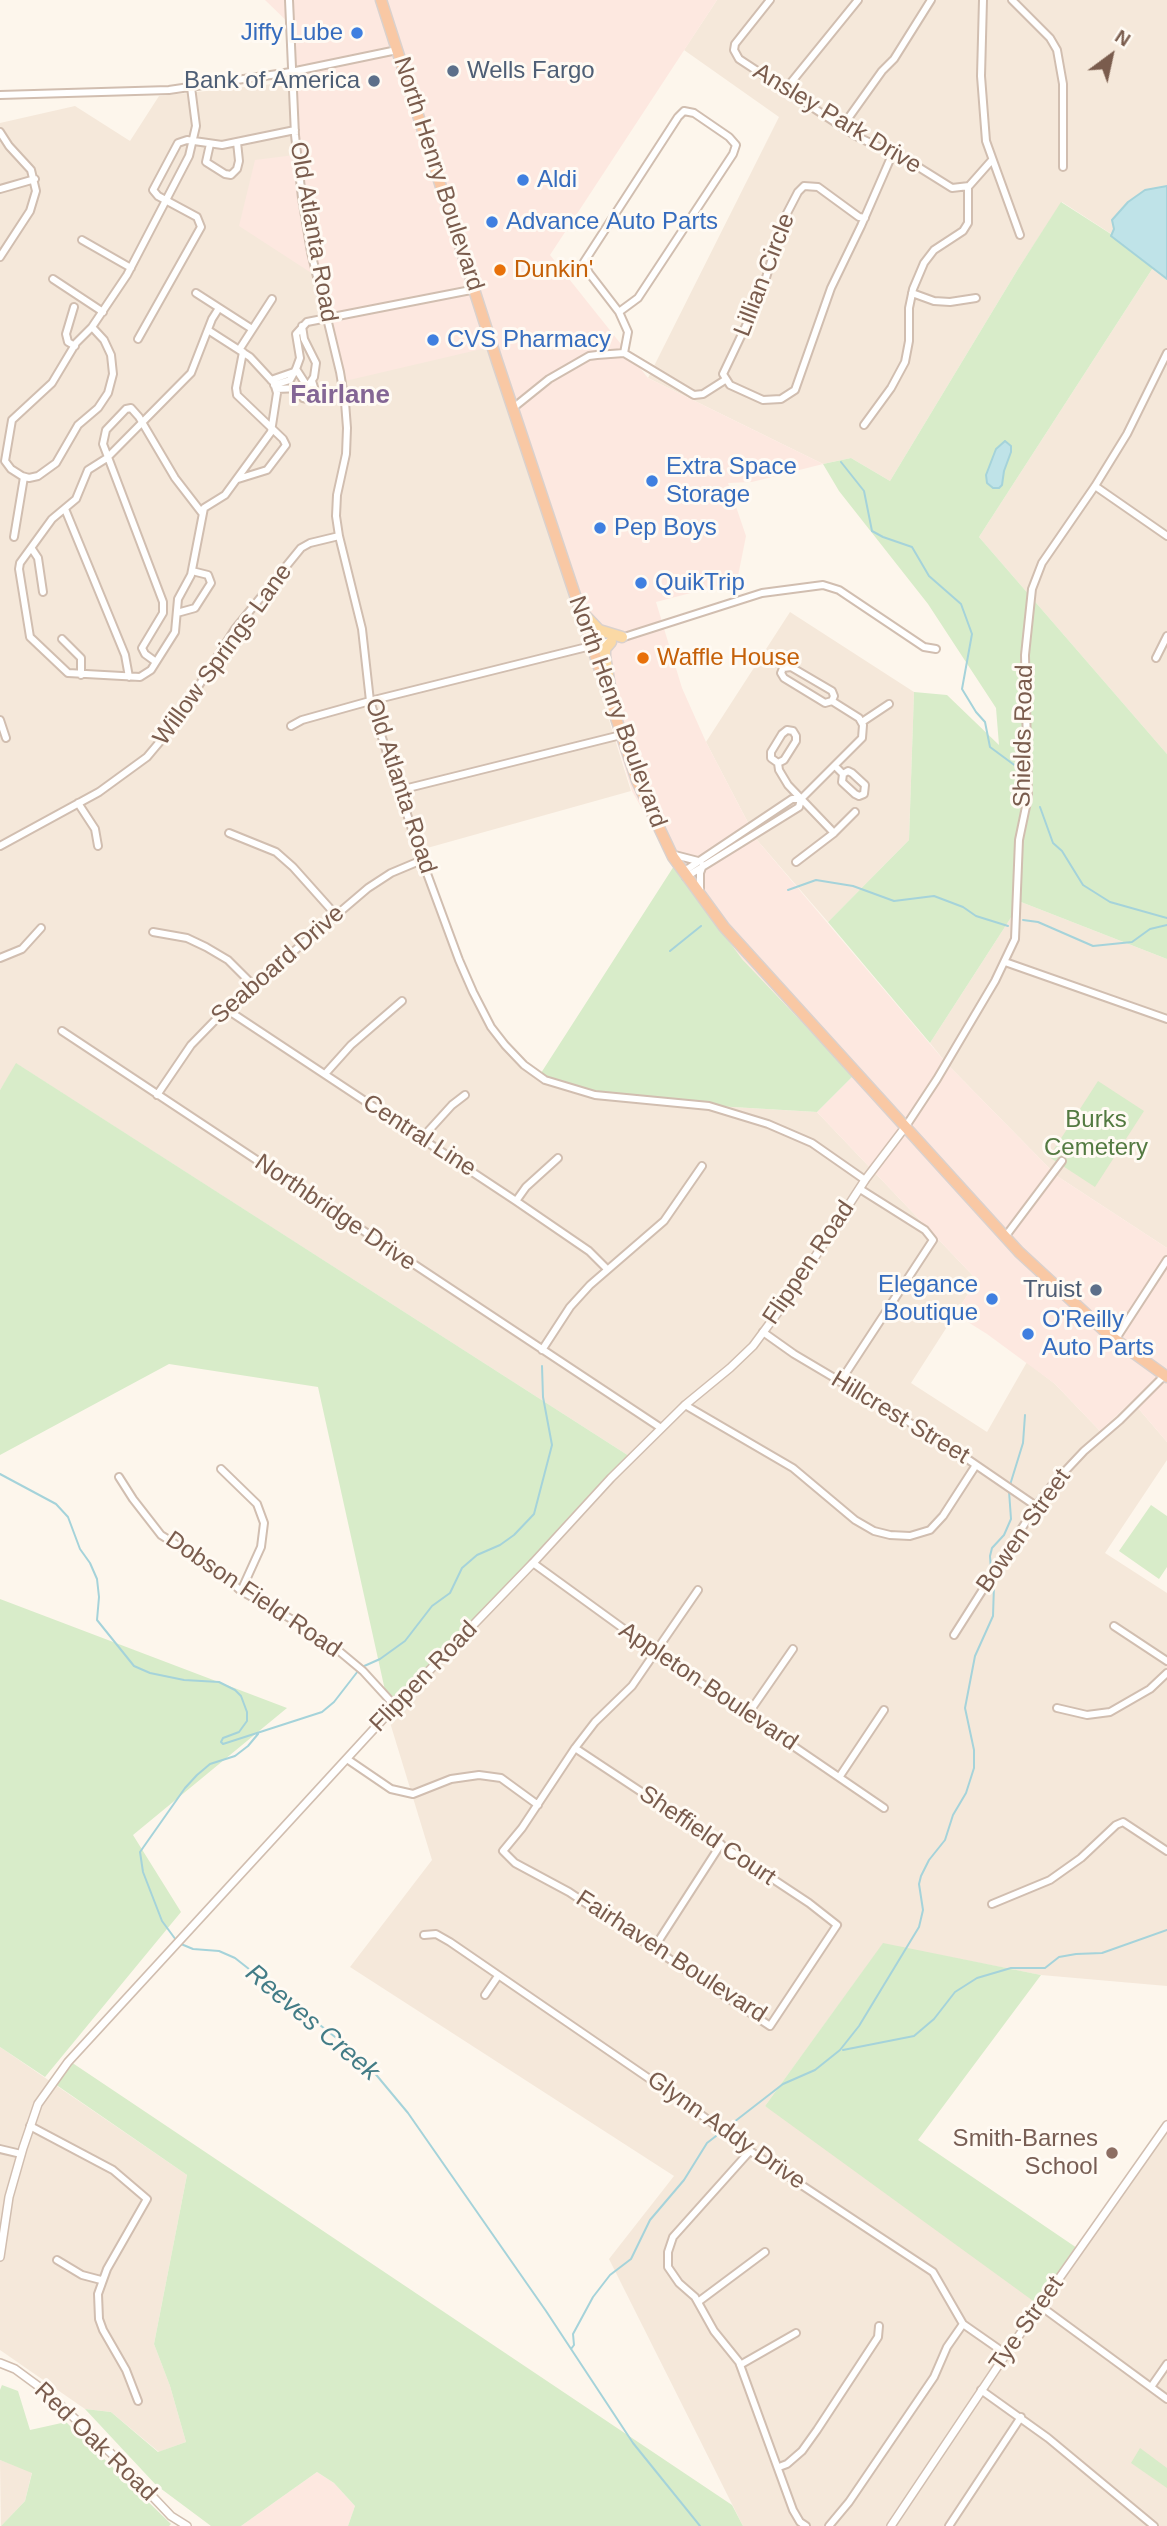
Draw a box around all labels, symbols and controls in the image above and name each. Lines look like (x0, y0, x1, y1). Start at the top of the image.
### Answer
place label: Jiffy Lube (241, 19, 343, 47)
north arrow (1076, 21, 1146, 91)
marker: Jiffy Lube (349, 25, 365, 41)
text: N (1111, 25, 1134, 51)
street label: North Henry Boulevard (387, 53, 489, 295)
place label: Wells Fargo (467, 57, 595, 85)
street label: Ansley Park Drive (748, 58, 926, 180)
marker: Wells Fargo (445, 63, 461, 79)
place label: Bank of America (184, 67, 360, 95)
marker: Bank of America (366, 73, 382, 89)
street label: Old Atlanta Road (283, 139, 343, 325)
place label: Aldi (537, 166, 577, 194)
marker: Aldi (515, 172, 531, 188)
place label: Advance Auto Parts (506, 208, 718, 236)
street label: Lillian Circle (728, 209, 802, 341)
marker: Advance Auto Parts (484, 214, 500, 230)
place label: Dunkin' (514, 256, 593, 284)
marker: Dunkin' (492, 262, 508, 278)
place label: CVS Pharmacy (447, 326, 611, 354)
marker: CVS Pharmacy (425, 332, 441, 348)
district label: Fairlane (290, 380, 390, 412)
place label: Extra Space Storage (666, 453, 797, 509)
marker: Extra Space Storage (644, 473, 660, 489)
place label: Pep Boys (614, 514, 717, 542)
marker: Pep Boys (592, 520, 608, 536)
street label: Willow Springs Lane (147, 559, 299, 751)
place label: QuikTrip (655, 569, 745, 597)
marker: QuikTrip (633, 575, 649, 591)
street label: North Henry Boulevard (562, 592, 672, 832)
place label: Waffle House (657, 644, 800, 672)
marker: Waffle House (635, 650, 651, 666)
street label: Shields Road (1008, 664, 1040, 808)
street label: Old Atlanta Road (358, 695, 442, 877)
street label: Seaboard Drive (206, 899, 350, 1031)
street label: Central Line (357, 1089, 481, 1183)
park label: Burks Cemetery (1044, 1106, 1148, 1162)
street label: Northbridge Drive (249, 1148, 421, 1278)
street label: Flippen Road (757, 1196, 861, 1330)
place label: Elegance Boutique (878, 1271, 978, 1327)
place label: Truist (1023, 1276, 1082, 1304)
marker: Truist (1088, 1282, 1104, 1298)
marker: Elegance Boutique (984, 1291, 1000, 1307)
place label: O'Reilly Auto Parts (1042, 1306, 1154, 1362)
marker: O'Reilly Auto Parts (1020, 1326, 1036, 1342)
street label: Hillcrest Street (826, 1365, 974, 1471)
street label: Bowen Street (971, 1464, 1077, 1598)
street label: Dobson Field Road (160, 1526, 346, 1664)
street label: Flippen Road (364, 1616, 484, 1738)
street label: Appleton Boulevard (613, 1616, 803, 1758)
street label: Sheffield Court (633, 1780, 781, 1892)
street label: Fairhaven Boulevard (570, 1885, 772, 2029)
water label: Reeves Creek (239, 1958, 385, 2088)
street label: Glynn Addy Drive (641, 2066, 811, 2196)
place label: Smith-Barnes School (953, 2125, 1098, 2181)
marker: Smith-Barnes School (1104, 2145, 1120, 2161)
street label: Tye Street (984, 2271, 1070, 2377)
street label: Red Oak Road (28, 2377, 162, 2507)

